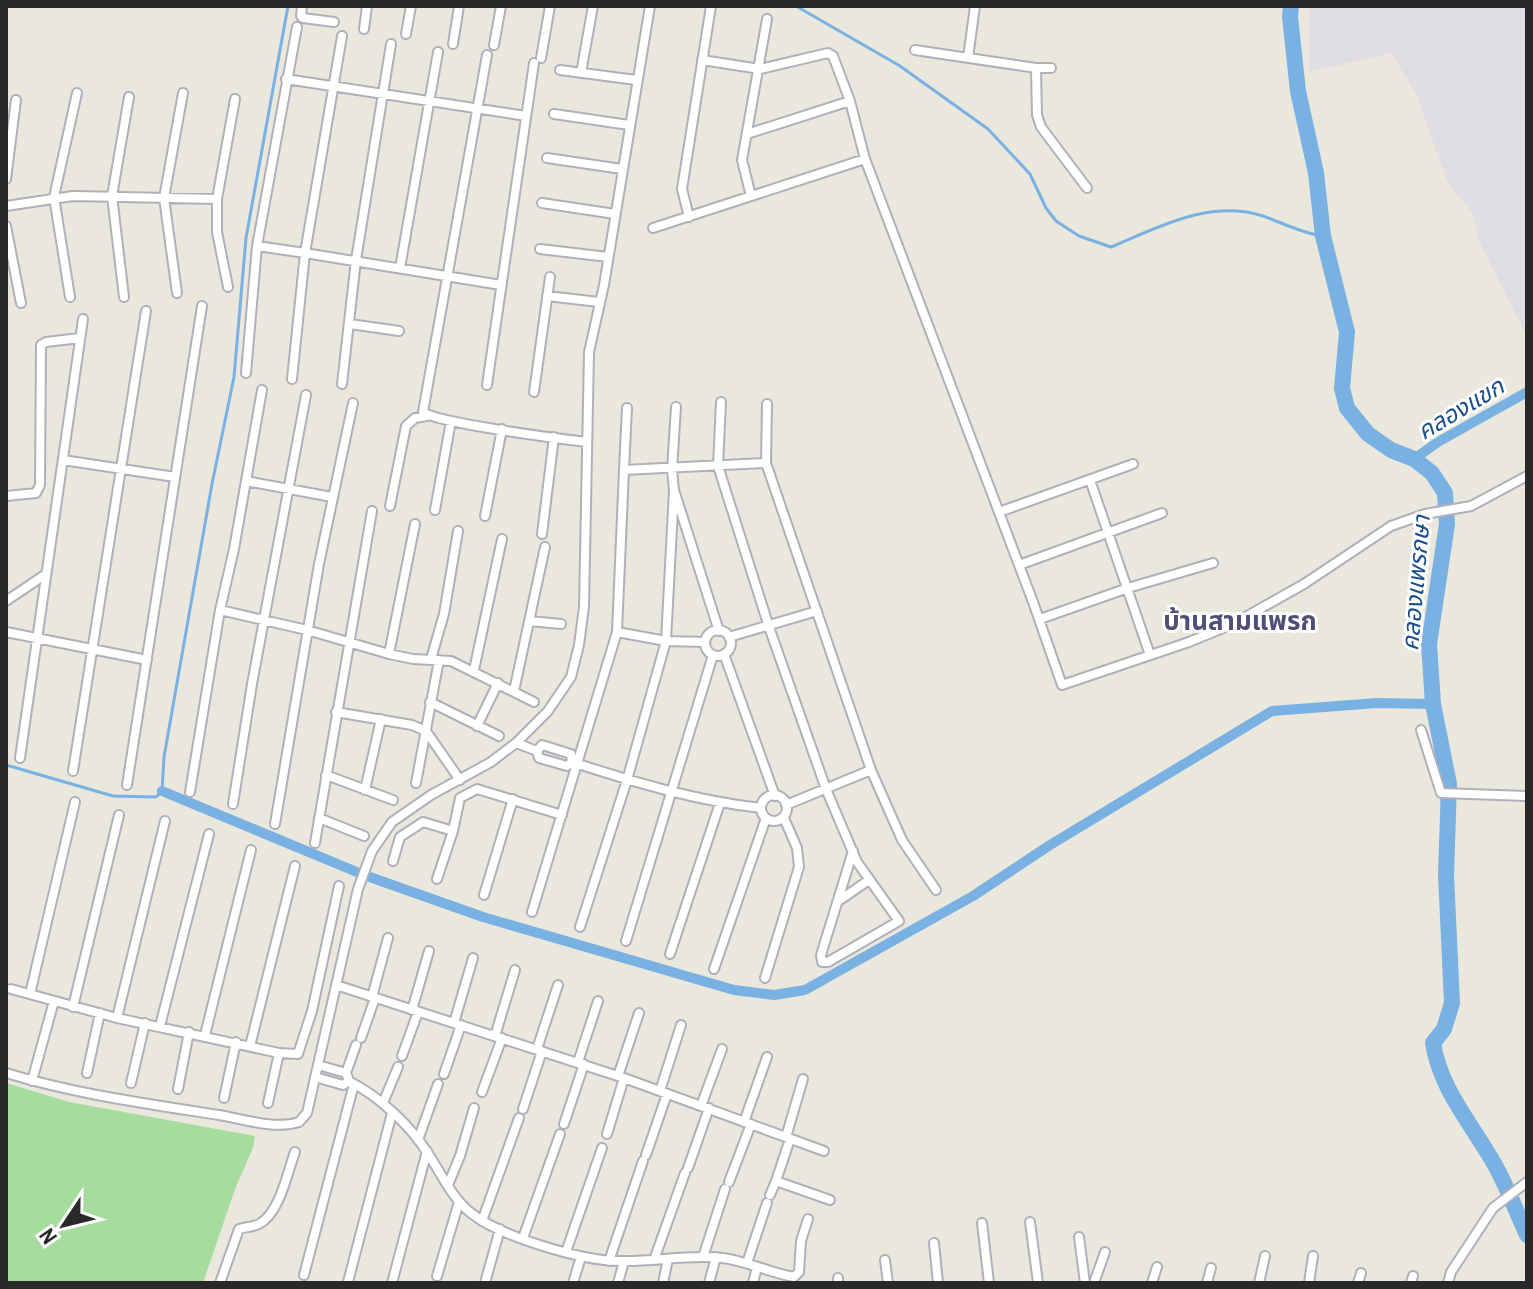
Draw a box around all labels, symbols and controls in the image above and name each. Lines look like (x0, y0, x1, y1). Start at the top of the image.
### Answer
water label: คลองแขก (1411, 369, 1511, 446)
water label: คลองแพรกษา (1393, 513, 1437, 652)
district label: บ้านสามแพรก (1163, 603, 1317, 638)
north arrow (24, 1185, 104, 1265)
text: N (32, 1223, 64, 1250)

